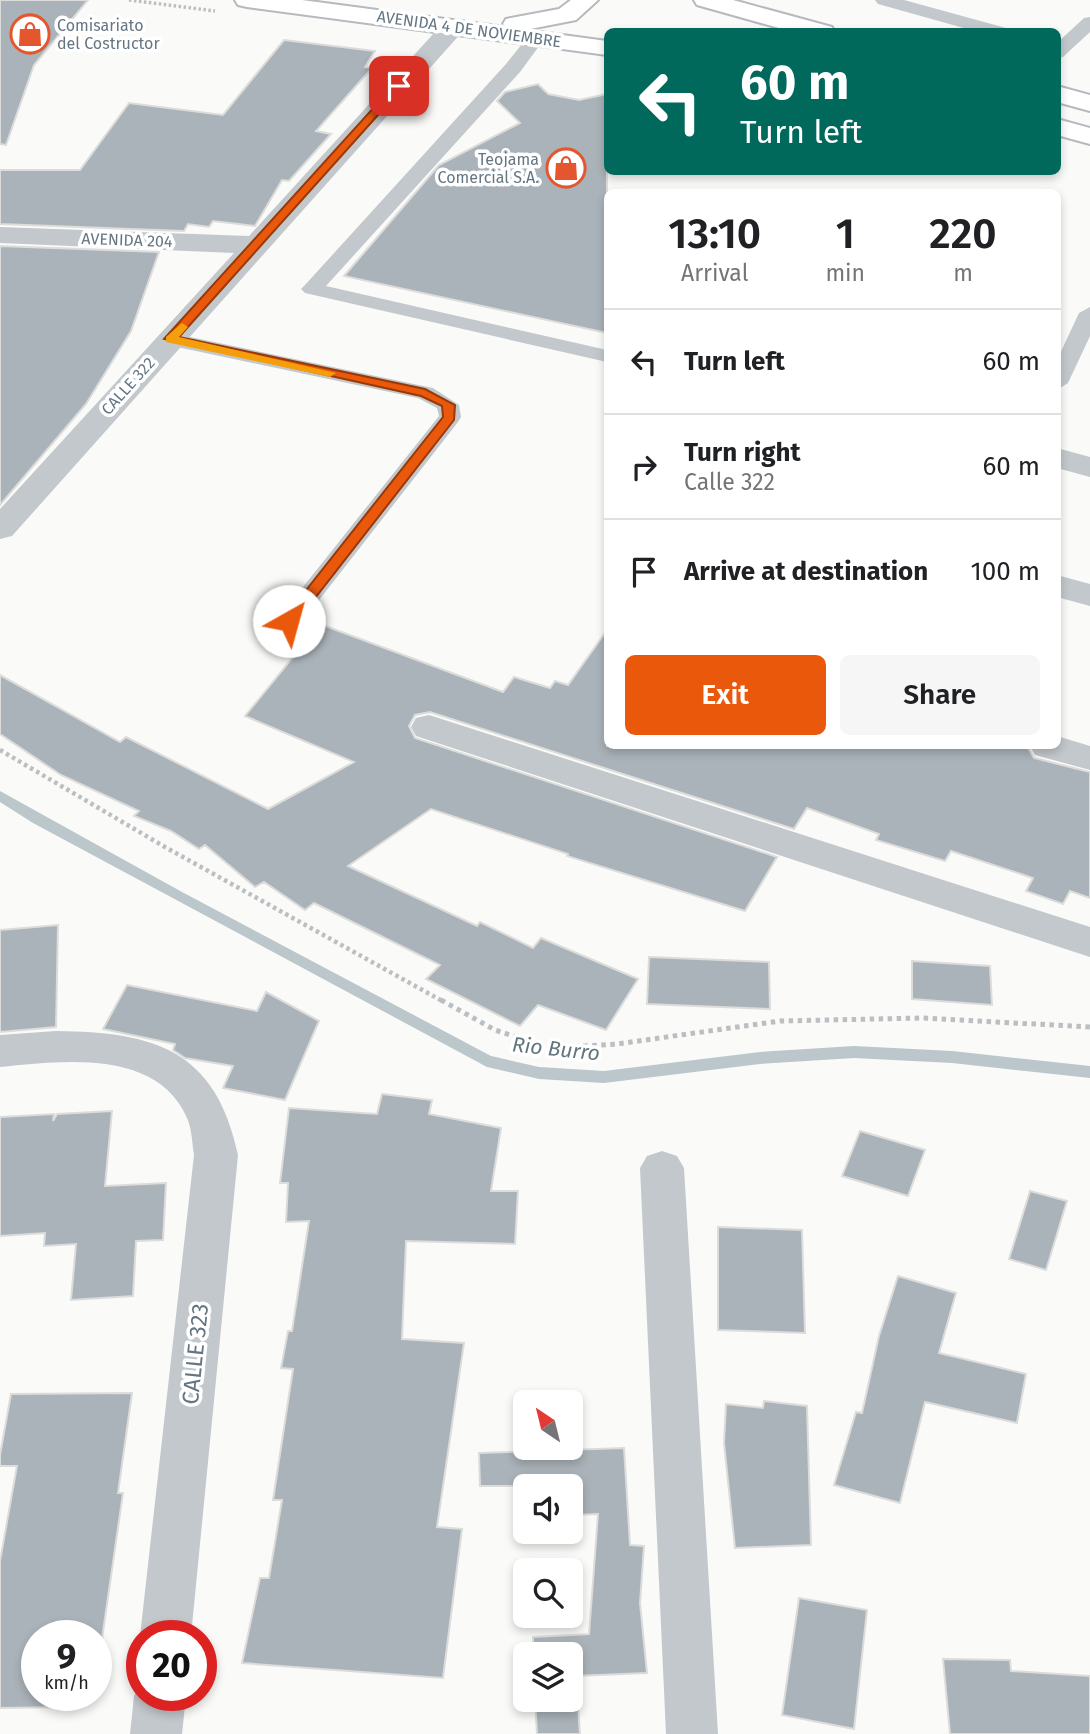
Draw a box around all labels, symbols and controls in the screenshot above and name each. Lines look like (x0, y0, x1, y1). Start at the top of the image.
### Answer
street label: AVENIDA 4 DE NOVIEMBRE (376, 7, 562, 51)
shop icon: Comisariato del Costructor (9, 13, 51, 55)
place label: Comisariato del Costructor (57, 16, 160, 53)
text: 60 m (740, 53, 849, 112)
pin (369, 56, 429, 116)
icon: left (625, 56, 716, 147)
icon: arrive (380, 67, 418, 105)
text: Turn left (740, 113, 862, 151)
shop icon: Teojama Comercial S.A. (545, 147, 587, 189)
place label: Teojama Comercial S.A. (438, 150, 539, 187)
text: 13:10 (668, 209, 761, 259)
text: 1 (836, 209, 855, 259)
text: 220 (929, 209, 997, 259)
street label: AVENIDA 204 (81, 229, 173, 251)
text: Arrival (681, 259, 748, 287)
text: min (825, 259, 865, 287)
text: m (953, 259, 973, 287)
icon: left (625, 343, 663, 381)
text: Turn left (684, 346, 785, 377)
text: 60 m (982, 346, 1040, 377)
street label: CALLE 322 (97, 353, 159, 419)
text: Turn right (684, 437, 801, 468)
icon: right (625, 448, 663, 486)
text: 60 m (982, 451, 1040, 482)
text: Calle 322 (684, 468, 775, 496)
icon: arrive (625, 553, 663, 591)
text: Arrive at destination (684, 556, 928, 587)
text: 100 m (971, 556, 1040, 587)
position arrow (252, 584, 326, 658)
button: Exit (625, 655, 826, 735)
button: Share (840, 655, 1040, 735)
water label: Rio Burro (511, 1031, 601, 1067)
street label: CALLE 323 (176, 1302, 214, 1406)
north arrow (513, 1390, 583, 1460)
map controls (513, 1390, 583, 1712)
button: sound (513, 1474, 583, 1544)
button: search (513, 1558, 583, 1628)
speed limit sign: 20 (126, 1620, 217, 1711)
text: 9 (57, 1635, 76, 1677)
button: layers (513, 1642, 583, 1712)
text: km/h (44, 1672, 89, 1694)

